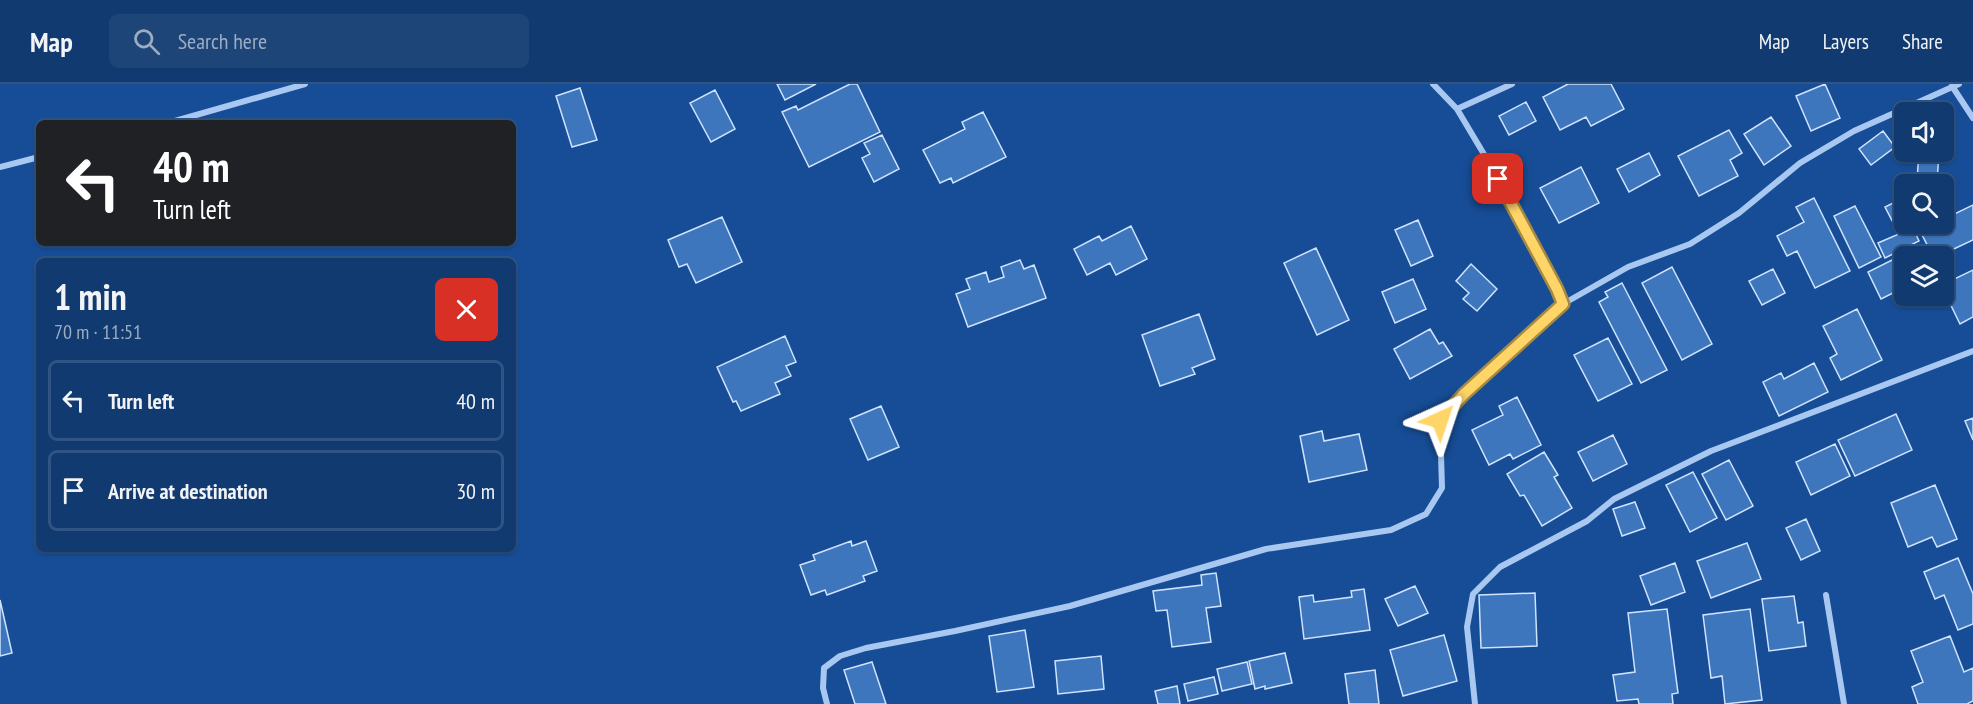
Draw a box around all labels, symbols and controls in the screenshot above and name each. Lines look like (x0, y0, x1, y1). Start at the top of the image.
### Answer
search box (109, 14, 529, 68)
text: Map (30, 23, 73, 60)
icon: search (130, 25, 163, 58)
text: Search here (178, 27, 267, 55)
text: Map (1759, 28, 1790, 55)
text: Layers (1823, 28, 1869, 55)
text: Share (1902, 28, 1943, 55)
map controls (1894, 102, 1954, 306)
button: sound (1894, 102, 1954, 162)
text: 40 m (153, 139, 230, 194)
icon: left (54, 144, 132, 222)
pin (1472, 153, 1523, 204)
icon: arrive (1481, 162, 1514, 195)
button: search (1894, 174, 1954, 234)
text: Turn left (153, 192, 231, 226)
button: layers (1894, 246, 1954, 306)
text: 1 min (54, 273, 127, 320)
button: close (435, 278, 498, 341)
text: 70 m · 11:51 (54, 319, 142, 345)
icon: left (57, 384, 90, 417)
text: Turn left (108, 387, 174, 415)
text: 40 m (456, 387, 495, 415)
position arrow (1408, 388, 1472, 452)
icon: arrive (57, 474, 90, 507)
text: Arrive at destination (108, 477, 268, 505)
text: 30 m (456, 477, 495, 505)

